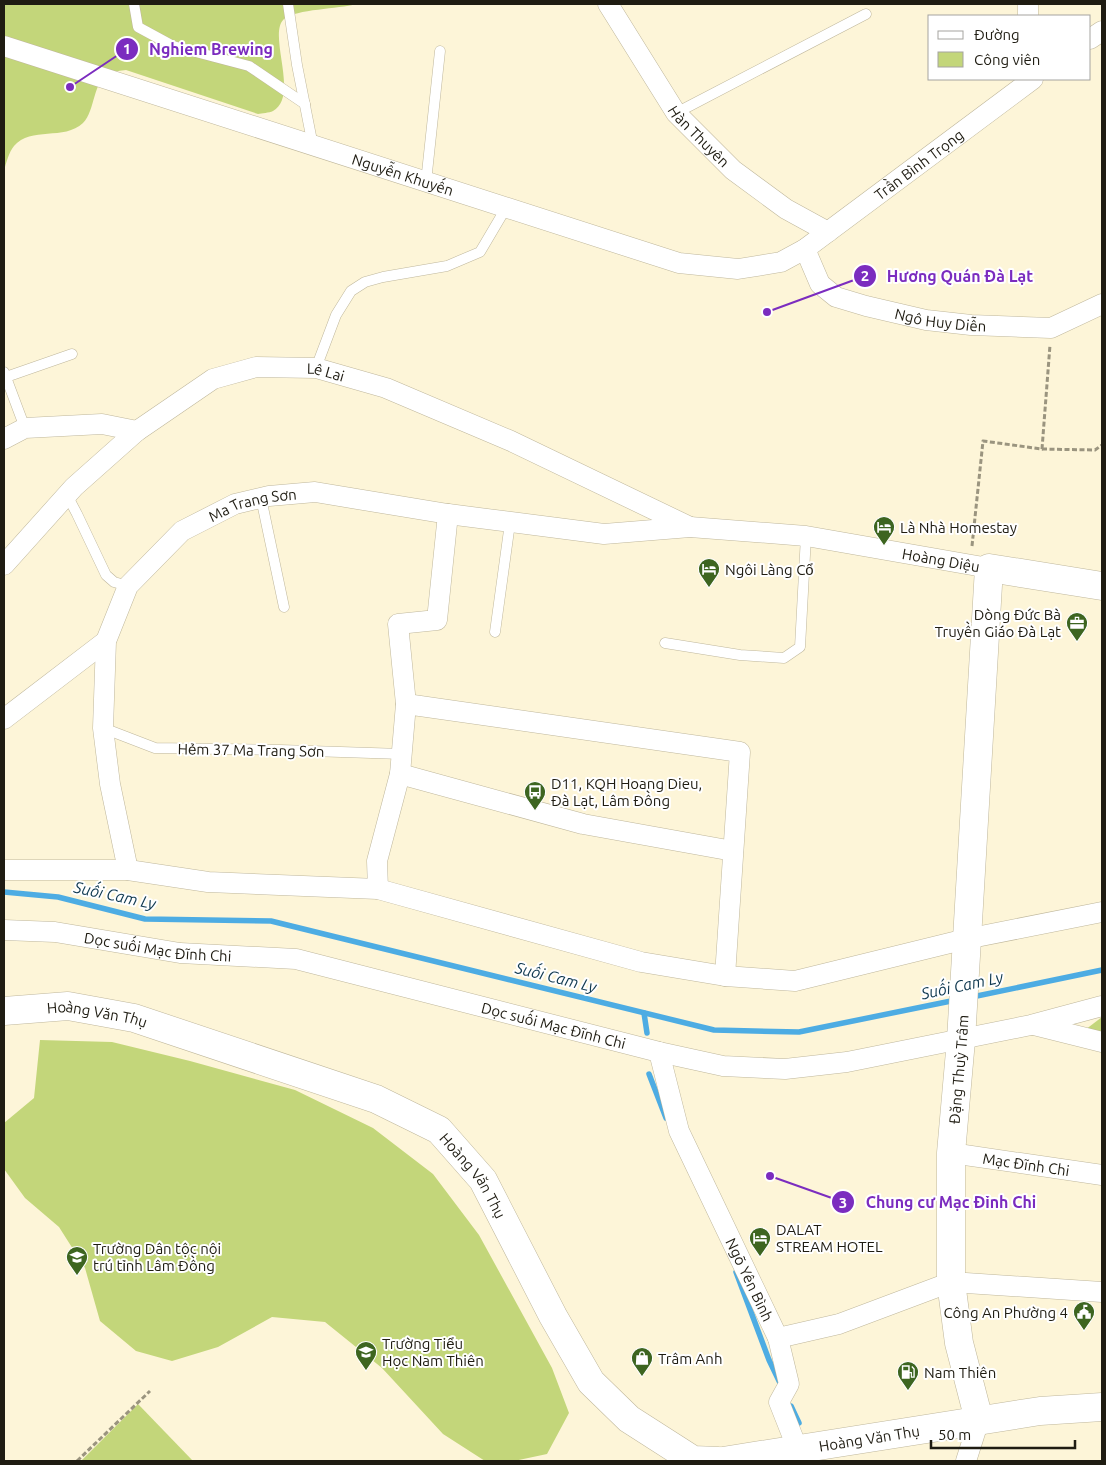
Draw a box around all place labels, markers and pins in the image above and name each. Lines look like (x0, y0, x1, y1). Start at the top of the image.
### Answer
callout: Nghiem Brewing (115, 33, 283, 64)
callout: Hương Quán Đà Lạt (852, 261, 1043, 292)
hotel icon: Là Nhà Homestay (872, 515, 896, 546)
place label: Là Nhà Homestay (900, 519, 1017, 536)
hotel icon: Ngôi Làng Cổ (697, 557, 721, 588)
place label: Ngôi Làng Cổ (725, 561, 814, 578)
place label: Dòng Đức Bà Truyền Giáo Đà Lạt (935, 606, 1061, 640)
office icon: Dòng Đức Bà Truyền Giáo Đà Lạt (1065, 611, 1089, 642)
place label: D11, KQH Hoang Dieu, Đà Lạt, Lâm Đồng (551, 775, 702, 809)
bus stop icon: D11, KQH Hoang Dieu, Đà Lạt, Lâm Đồng (523, 780, 547, 811)
callout: Chung cư Mạc Đỉnh Chi (831, 1187, 1047, 1218)
place label: DALAT STREAM HOTEL (776, 1221, 883, 1255)
hotel icon: DALAT STREAM HOTEL (748, 1226, 772, 1257)
place label: Trường Dân tộc nội trú tỉnh Lâm Đồng (93, 1240, 221, 1274)
school or university icon: Trường Dân tộc nội trú tỉnh Lâm Đồng (65, 1245, 89, 1276)
public building icon: Công An Phường 4 (1072, 1300, 1096, 1331)
place label: Công An Phường 4 (943, 1304, 1068, 1321)
place label: Trường Tiểu Học Nam Thiên (382, 1335, 484, 1369)
school or university icon: Trường Tiểu Học Nam Thiên (354, 1340, 378, 1371)
shop icon: Trâm Anh (630, 1346, 654, 1377)
place label: Trâm Anh (658, 1350, 722, 1367)
fuel station icon: Nam Thiên (896, 1360, 920, 1391)
place label: Nam Thiên (924, 1364, 996, 1381)

